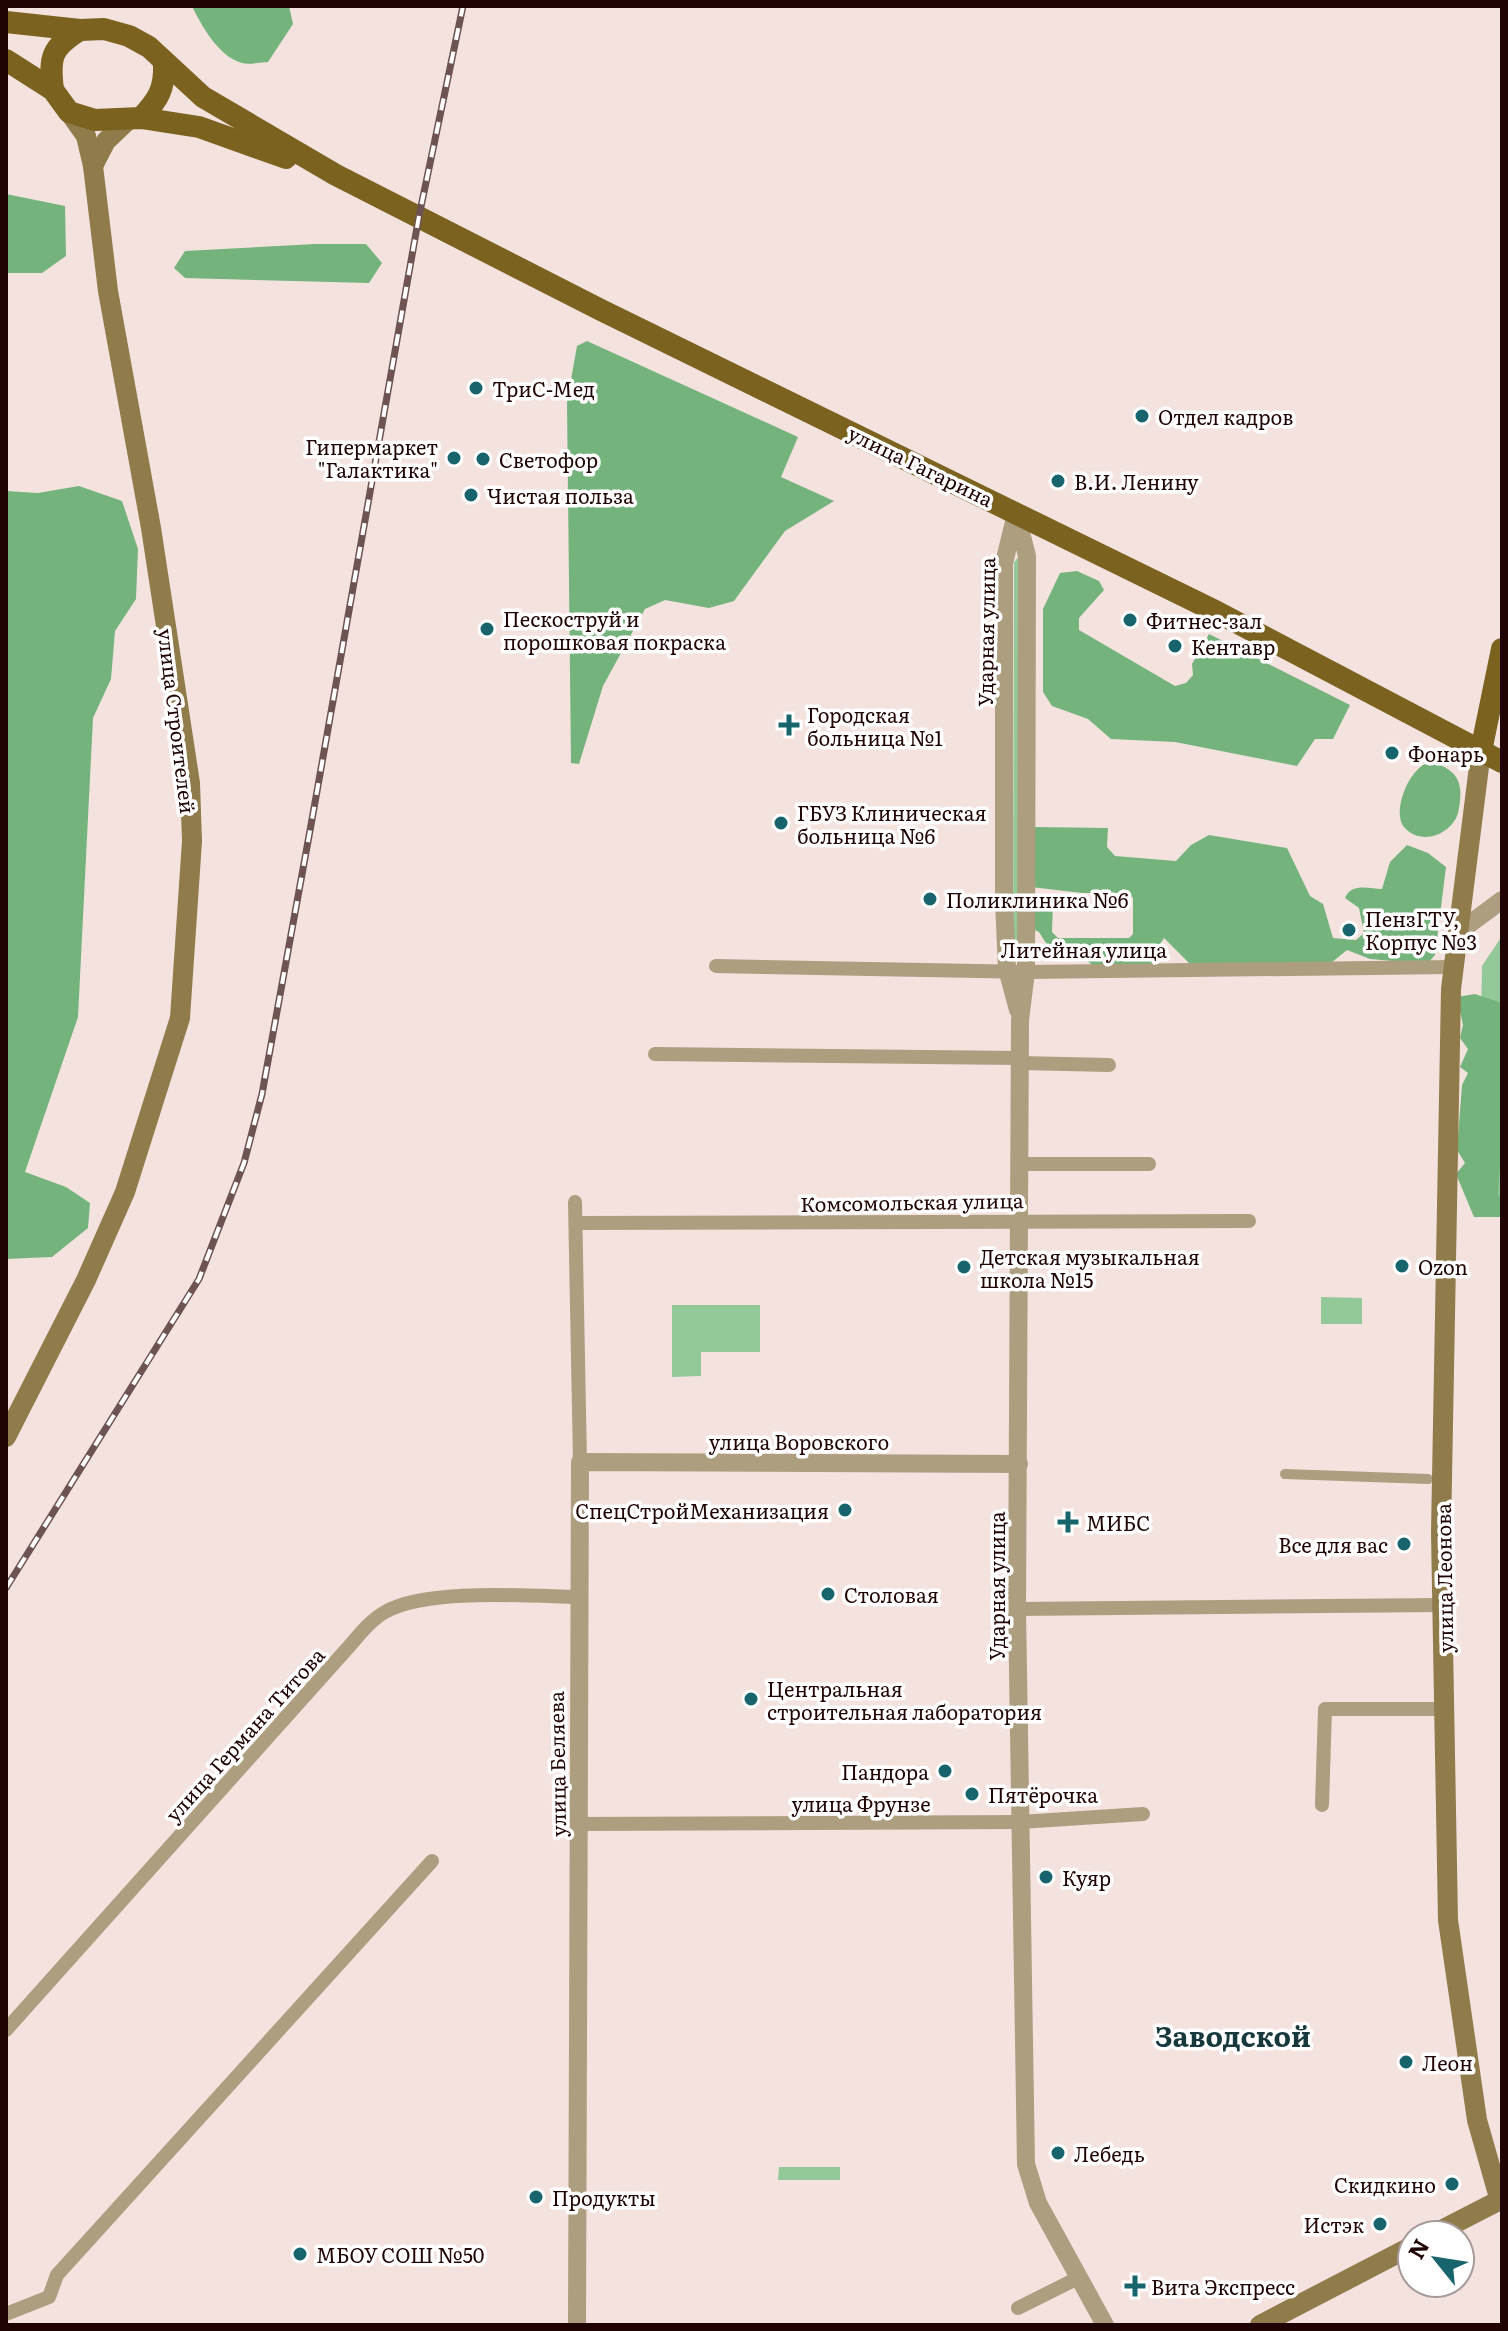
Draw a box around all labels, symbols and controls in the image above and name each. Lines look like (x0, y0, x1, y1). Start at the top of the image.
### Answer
place label: ТриС-Мед (492, 373, 595, 403)
marker: ТриС-Мед (467, 379, 485, 397)
place label: Отдел кадров (1158, 401, 1293, 431)
marker: Отдел кадров (1133, 407, 1151, 425)
street label: улица Гагарина (843, 417, 999, 513)
place label: Гипермаркет "Галактика" (305, 431, 438, 484)
place label: Светофор (499, 444, 598, 474)
marker: Гипермаркет "Галактика" (445, 449, 463, 467)
marker: Светофор (474, 450, 492, 468)
place label: В.И. Ленину (1074, 466, 1199, 496)
marker: В.И. Ленину (1049, 472, 1067, 490)
place label: Чистая польза (487, 480, 634, 510)
marker: Чистая польза (462, 486, 480, 504)
street label: Ударная улица (969, 557, 1001, 707)
place label: Пескоструй и порошковая покраска (503, 603, 726, 656)
place label: Фитнес-зал (1146, 605, 1262, 635)
marker: Фитнес-зал (1121, 611, 1139, 629)
marker: Пескоструй и порошковая покраска (478, 620, 496, 638)
street label: улица Строителей (152, 627, 204, 815)
place label: Кентавр (1191, 631, 1275, 661)
marker: Кентавр (1166, 637, 1184, 655)
place label: Городская больница №1 (807, 699, 943, 752)
marker: Городская больница №1 (778, 714, 800, 736)
place label: Фонарь (1408, 738, 1484, 768)
marker: Фонарь (1383, 744, 1401, 762)
place label: ГБУЗ Клиническая больница №6 (797, 797, 986, 850)
marker: ГБУЗ Клиническая больница №6 (772, 814, 790, 832)
place label: Поликлиника №6 (946, 884, 1129, 914)
marker: Поликлиника №6 (921, 890, 939, 908)
place label: ПензГТУ, Корпус №3 (1365, 903, 1477, 956)
marker: ПензГТУ, Корпус №3 (1340, 921, 1358, 939)
street label: Литейная улица (1001, 934, 1167, 964)
street label: Комсомольская улица (800, 1184, 1024, 1218)
place label: Детская музыкальная школа №15 (980, 1241, 1200, 1294)
place label: Ozon (1418, 1251, 1468, 1281)
marker: Ozon (1393, 1257, 1411, 1275)
marker: Детская музыкальная школа №15 (955, 1258, 973, 1276)
street label: улица Воровского (709, 1426, 889, 1456)
place label: СпецСтройМеханизация (575, 1495, 829, 1525)
marker: СпецСтройМеханизация (836, 1501, 854, 1519)
street label: улица Леонова (1427, 1503, 1459, 1653)
place label: МИБС (1086, 1507, 1150, 1537)
street label: Ударная улица (981, 1511, 1011, 1661)
marker: МИБС (1057, 1511, 1079, 1533)
place label: Все для вас (1278, 1529, 1388, 1559)
marker: Все для вас (1395, 1535, 1413, 1553)
place label: Столовая (844, 1579, 939, 1609)
marker: Столовая (819, 1585, 837, 1603)
street label: улица Германа Титова (157, 1640, 331, 1828)
place label: Центральная строительная лаборатория (767, 1673, 1042, 1726)
marker: Центральная строительная лаборатория (742, 1690, 760, 1708)
street label: улица Беляева (540, 1691, 572, 1837)
place label: Пандора (841, 1756, 929, 1786)
marker: Пандора (936, 1762, 954, 1780)
place label: Пятёрочка (988, 1779, 1098, 1809)
marker: Пятёрочка (963, 1785, 981, 1803)
street label: улица Фрунзе (791, 1788, 931, 1818)
place label: Куяр (1062, 1862, 1111, 1892)
marker: Куяр (1037, 1868, 1055, 1886)
district label: Заводской (1155, 2014, 1311, 2056)
place label: Леон (1422, 2047, 1473, 2077)
marker: Леон (1397, 2053, 1415, 2071)
place label: Лебедь (1074, 2138, 1145, 2168)
marker: Лебедь (1049, 2144, 1067, 2162)
place label: Скидкино (1334, 2169, 1436, 2199)
marker: Скидкино (1443, 2175, 1461, 2193)
place label: Продукты (552, 2182, 656, 2212)
marker: Продукты (527, 2188, 545, 2206)
place label: Истэк (1303, 2209, 1364, 2239)
marker: Истэк (1371, 2215, 1389, 2233)
north arrow (1396, 2219, 1476, 2299)
text: N (1398, 2232, 1436, 2264)
place label: МБОУ СОШ №50 (316, 2239, 484, 2269)
marker: МБОУ СОШ №50 (291, 2245, 309, 2263)
place label: Вита Экспресс (1151, 2271, 1295, 2301)
marker: Вита Экспресс (1126, 2277, 1144, 2295)

